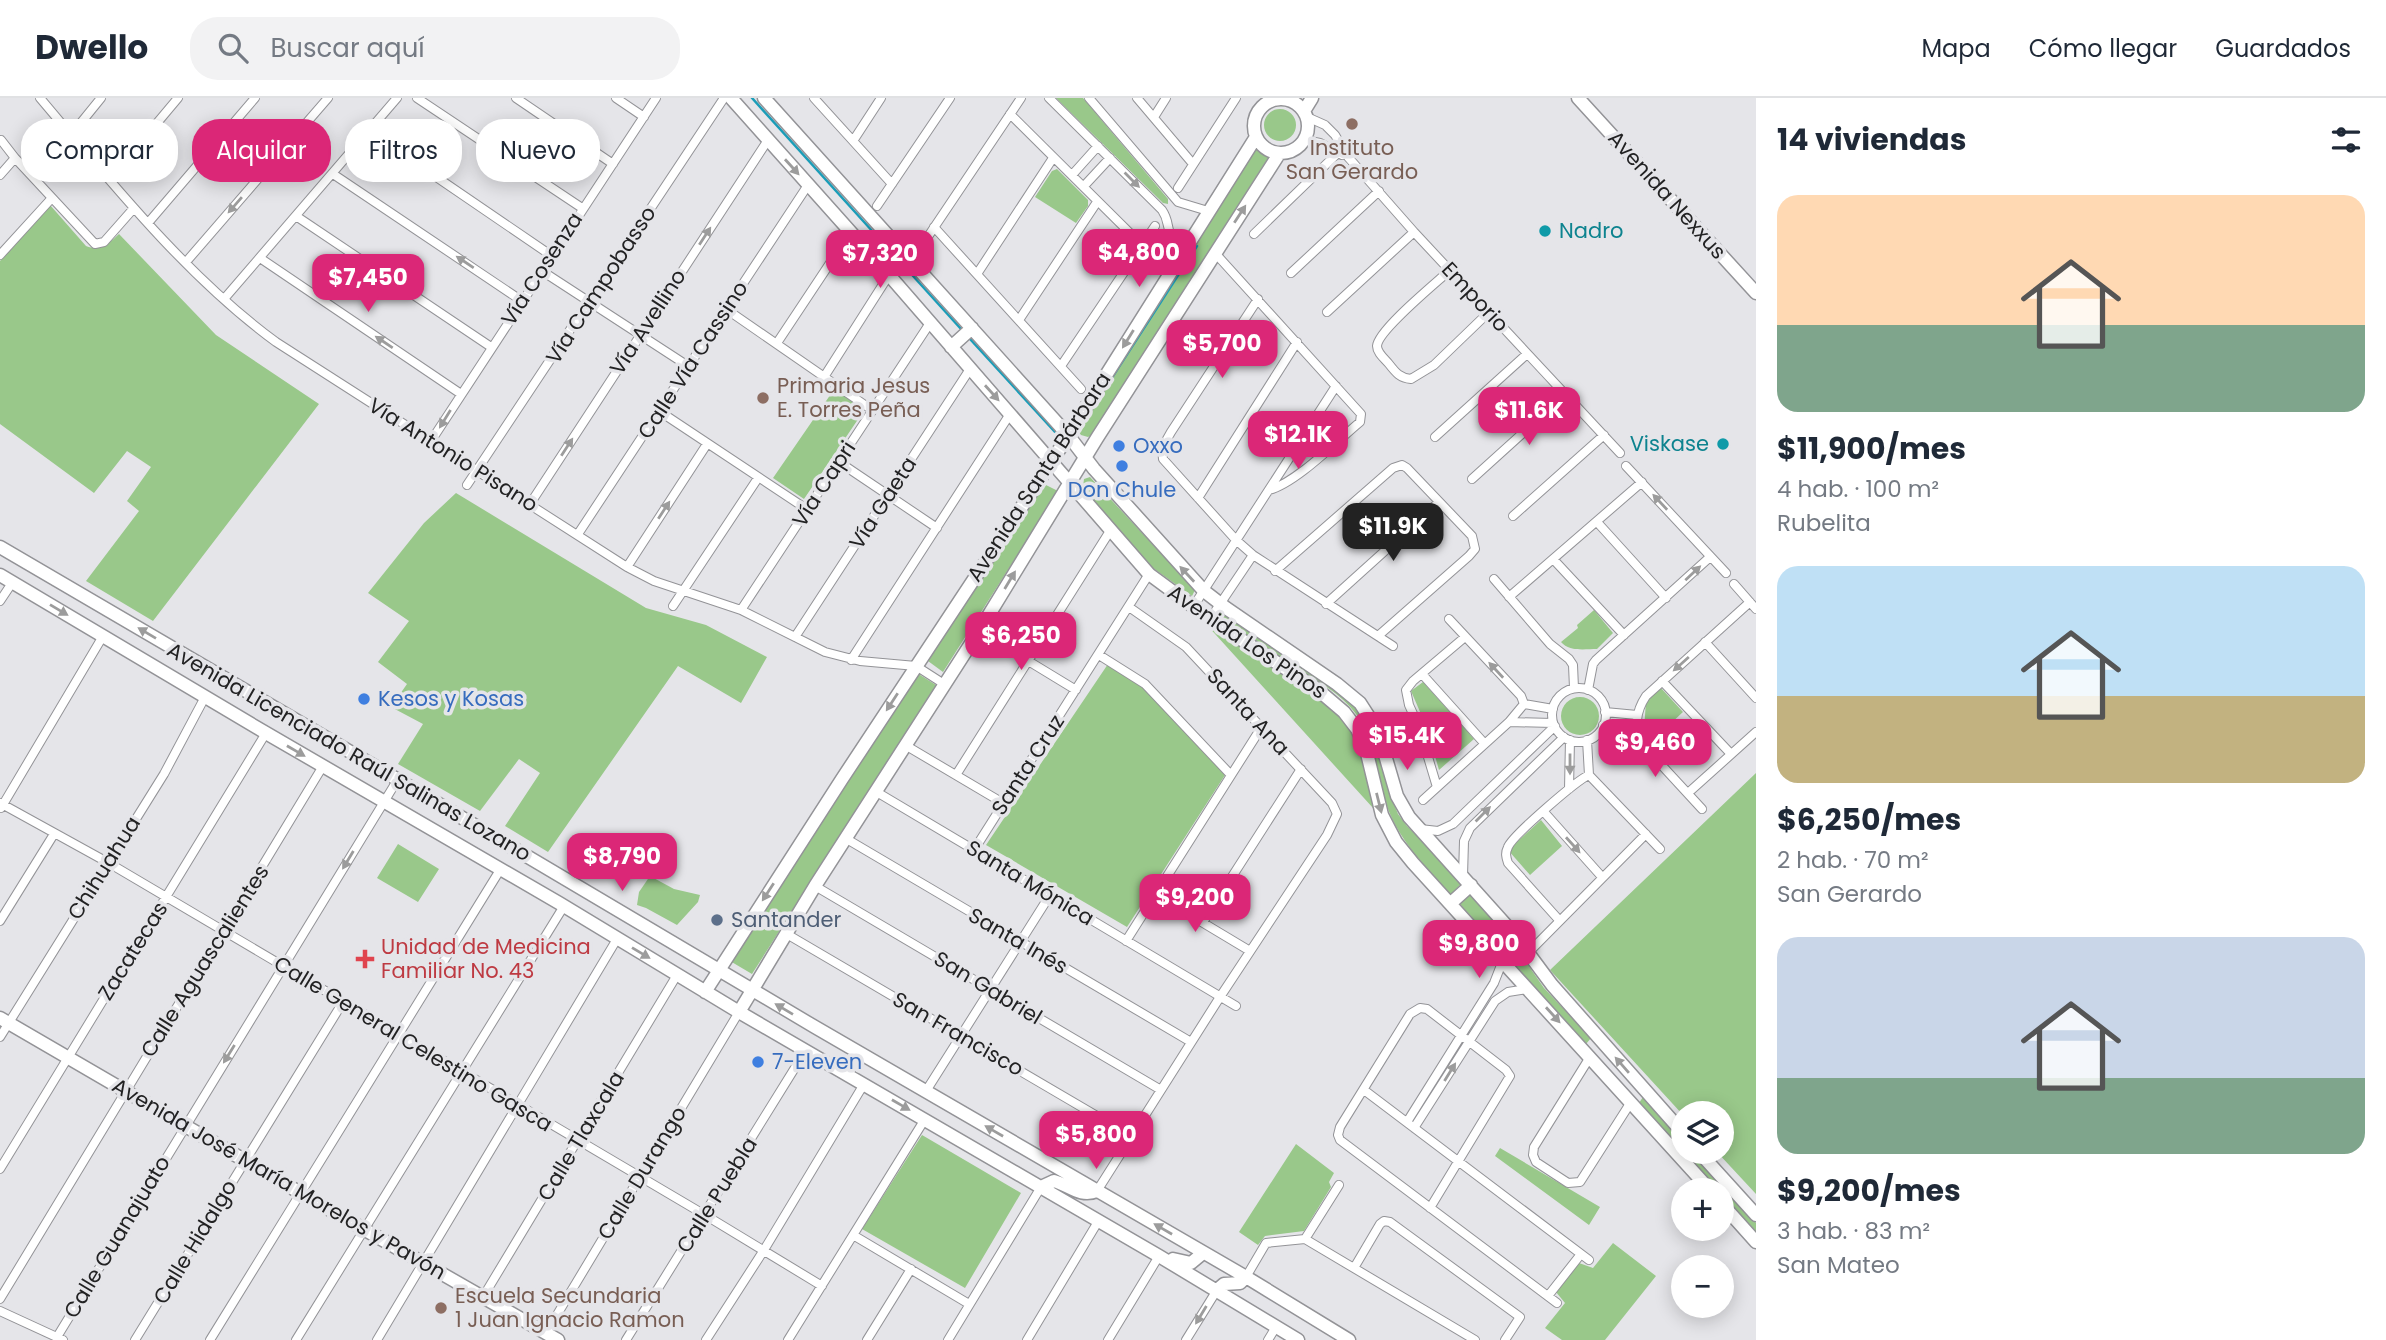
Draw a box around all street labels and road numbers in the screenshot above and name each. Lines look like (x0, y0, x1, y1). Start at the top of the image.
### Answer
street label: Avenida Nexxus (1602, 124, 1733, 265)
street label: Vía Campobasso (539, 200, 662, 369)
street label: Vía Cosenza (494, 206, 589, 331)
street label: Emporio (1435, 255, 1515, 338)
street label: Vía Avellino (603, 263, 693, 380)
street label: Calle Vía Cassino (631, 275, 755, 444)
street label: Avenida Santa Bárbara (960, 366, 1117, 587)
street label: Vía Antonio Pisano (363, 391, 544, 519)
street label: Vía Capri (785, 435, 862, 532)
street label: Vía Gaeta (842, 451, 923, 554)
street label: Avenida Los Pinos (1162, 578, 1332, 706)
street label: Avenida Licenciado Raúl Salinas Lozano (162, 635, 537, 868)
street label: Santa Ana (1201, 662, 1296, 761)
street label: Santa Cruz (984, 709, 1071, 821)
street label: Chihuahua (60, 810, 147, 925)
street label: Santa Mónica (961, 833, 1100, 932)
street label: Calle Aguascalientes (134, 859, 276, 1062)
street label: Zacatecas (91, 896, 174, 1006)
street label: Santa Inés (963, 901, 1073, 981)
street label: San Gabriel (929, 944, 1048, 1031)
street label: Calle General Celestino Gasca (269, 949, 558, 1138)
street label: San Francisco (887, 984, 1029, 1083)
street label: Calle Tlaxcala (530, 1066, 631, 1206)
street label: Avenida José María Morelos y Pavón (107, 1071, 451, 1286)
street label: Calle Durango (590, 1101, 693, 1245)
street label: Calle Puebla (669, 1131, 764, 1258)
street label: Calle Guanajuato (57, 1150, 177, 1323)
street label: Calle Hidalgo (146, 1174, 243, 1309)

